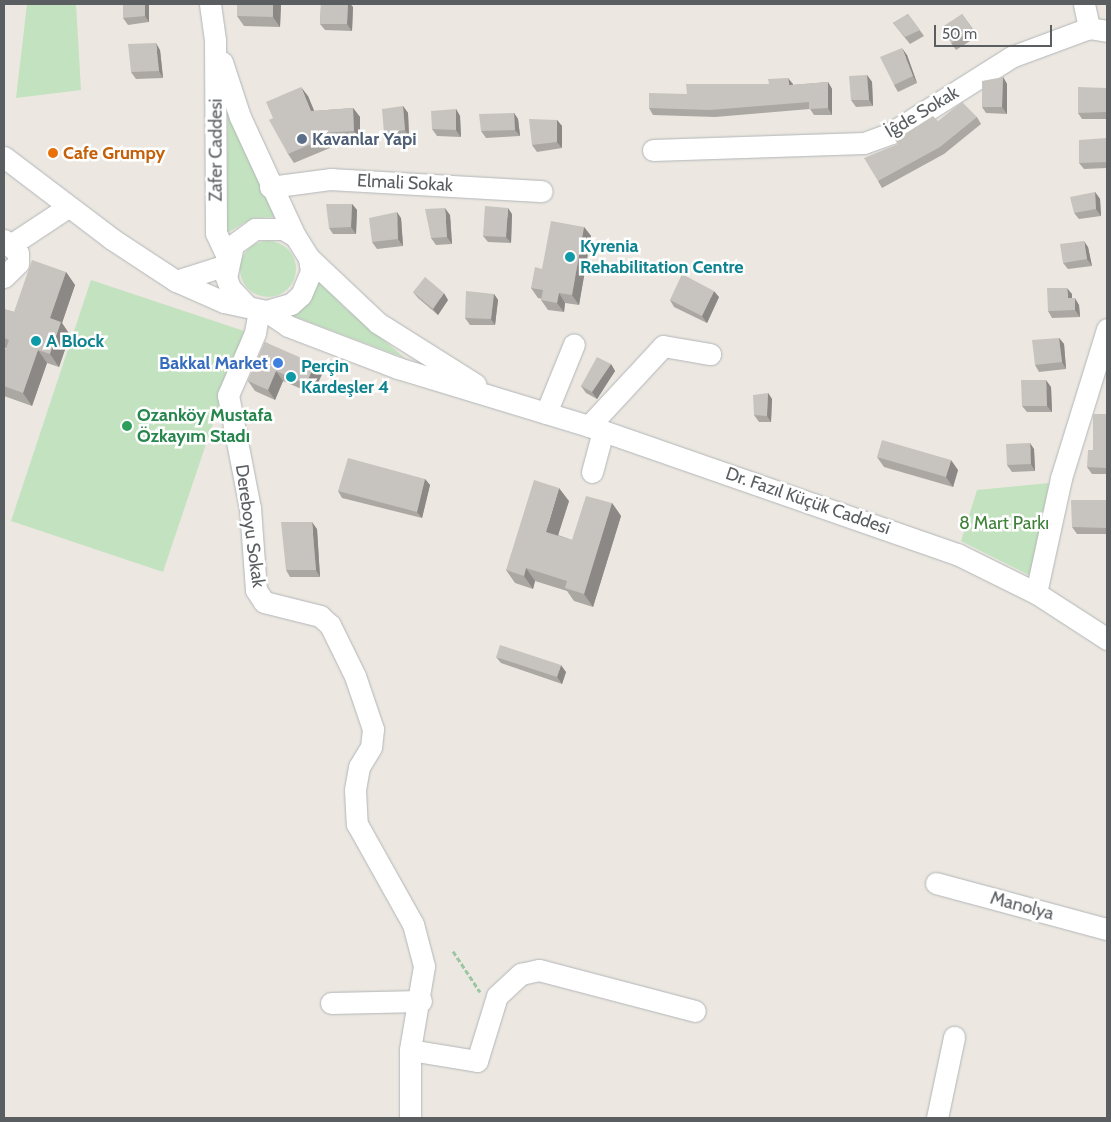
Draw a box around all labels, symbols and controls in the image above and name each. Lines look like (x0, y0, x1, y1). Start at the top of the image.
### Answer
scale bar (936, 15, 1054, 47)
text: 50 m (942, 25, 977, 43)
street label: İĝde Sokak (881, 82, 963, 142)
street label: Zafer Caddesi (205, 98, 227, 202)
place label: Kavanlar Yapi (312, 128, 417, 150)
marker: Kavanlar Yapi (296, 133, 308, 145)
place label: Cafe Grumpy (63, 142, 165, 164)
marker: Cafe Grumpy (47, 147, 59, 159)
street label: Elmali Sokak (357, 170, 453, 196)
place label: Kyrenia Rehabilitation Centre (580, 236, 744, 278)
marker: Kyrenia Rehabilitation Centre (564, 251, 576, 263)
place label: A Block (46, 330, 104, 352)
marker: A Block (30, 335, 42, 347)
place label: Bakkal Market (159, 352, 268, 374)
place label: Perçin Kardeşler 4 (301, 356, 389, 398)
marker: Bakkal Market (272, 357, 284, 369)
marker: Perçin Kardeşler 4 (285, 371, 297, 383)
place label: Ozanköy Mustafa Özkayım Stadı (137, 405, 272, 448)
marker: Ozanköy Mustafa Özkayım Stadı (121, 420, 133, 432)
street label: Dereboyu Sokak (231, 463, 269, 589)
street label: Dr. Fazıl Küçük Caddesi (723, 463, 893, 539)
park label: 8 Mart Parkı (959, 512, 1049, 534)
street label: Manolya (988, 887, 1056, 925)

